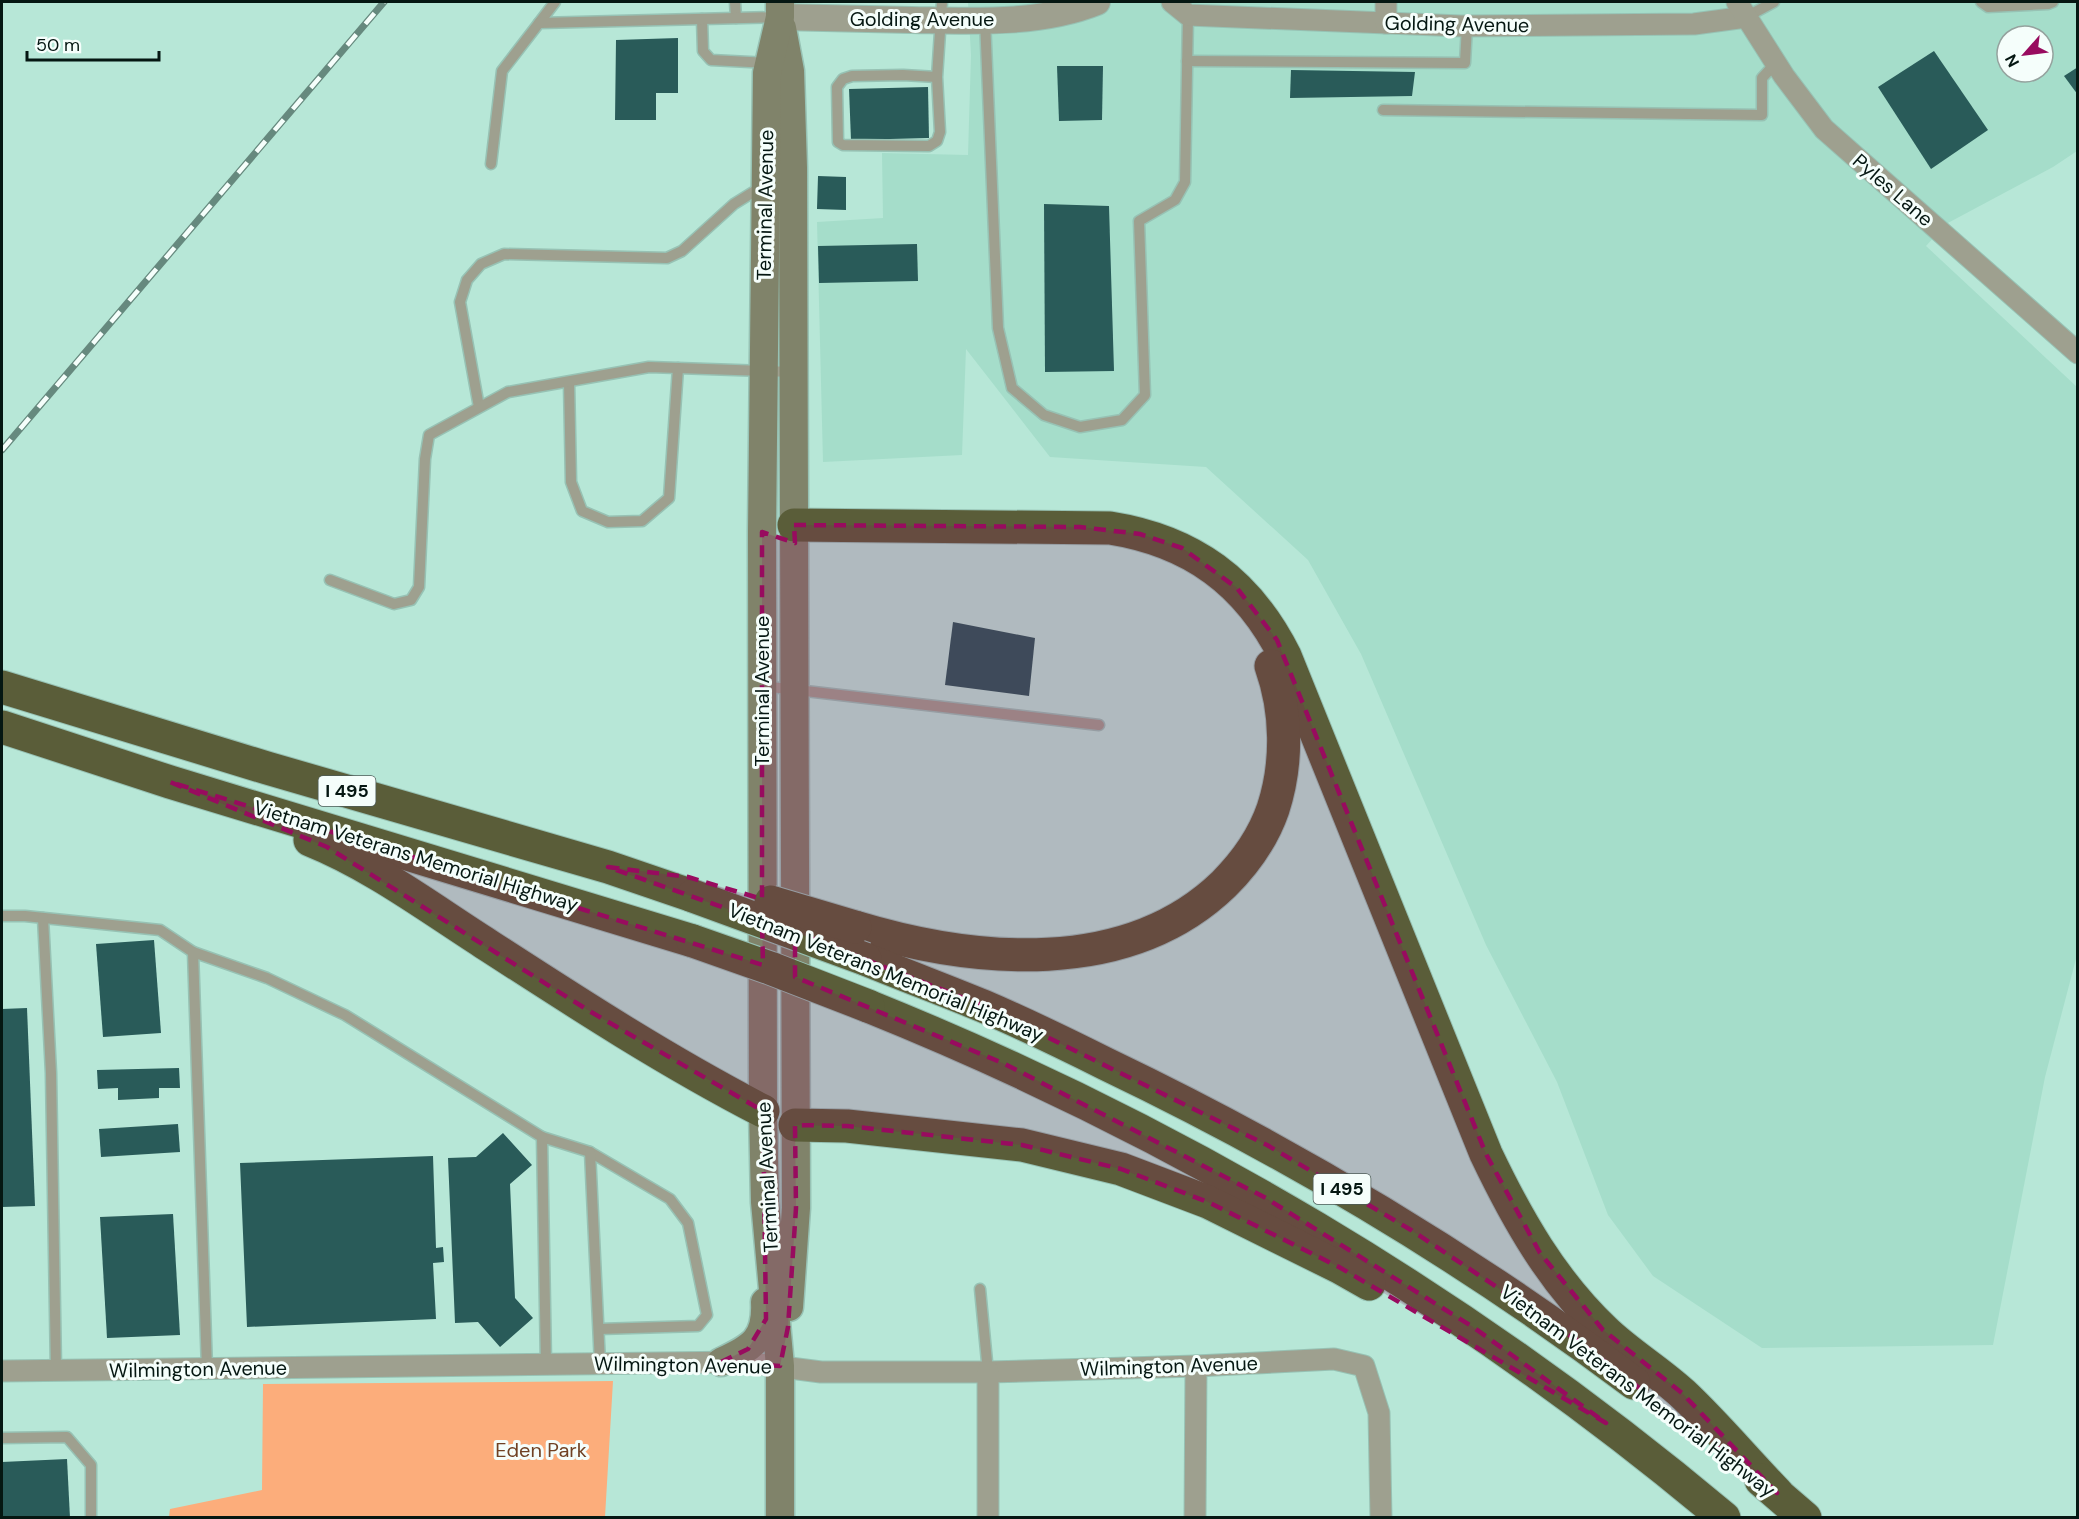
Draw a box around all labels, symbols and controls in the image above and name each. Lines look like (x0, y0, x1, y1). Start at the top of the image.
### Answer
street label: Golding Avenue (850, 6, 994, 32)
street label: Golding Avenue (1384, 10, 1530, 38)
scale bar (27, 24, 159, 62)
north arrow (1995, 24, 2055, 84)
text: 50 m (36, 33, 80, 57)
text: N (2000, 51, 2024, 71)
street label: Terminal Avenue (751, 129, 779, 281)
street label: Pyles Lane (1847, 148, 1939, 232)
street label: Terminal Avenue (749, 616, 775, 766)
road number: I 495 (318, 776, 376, 806)
street label: Vietnam Veterans Memorial Highway (251, 794, 581, 918)
street label: Vietnam Veterans Memorial Highway (724, 897, 1048, 1047)
street label: Terminal Avenue (750, 1101, 784, 1253)
road number: I 495 (1314, 1174, 1370, 1204)
street label: Vietnam Veterans Memorial Highway (1495, 1279, 1781, 1503)
street label: Wilmington Avenue (594, 1350, 772, 1380)
street label: Wilmington Avenue (1080, 1350, 1258, 1382)
street label: Wilmington Avenue (109, 1354, 287, 1384)
park label: Eden Park (495, 1437, 587, 1463)

